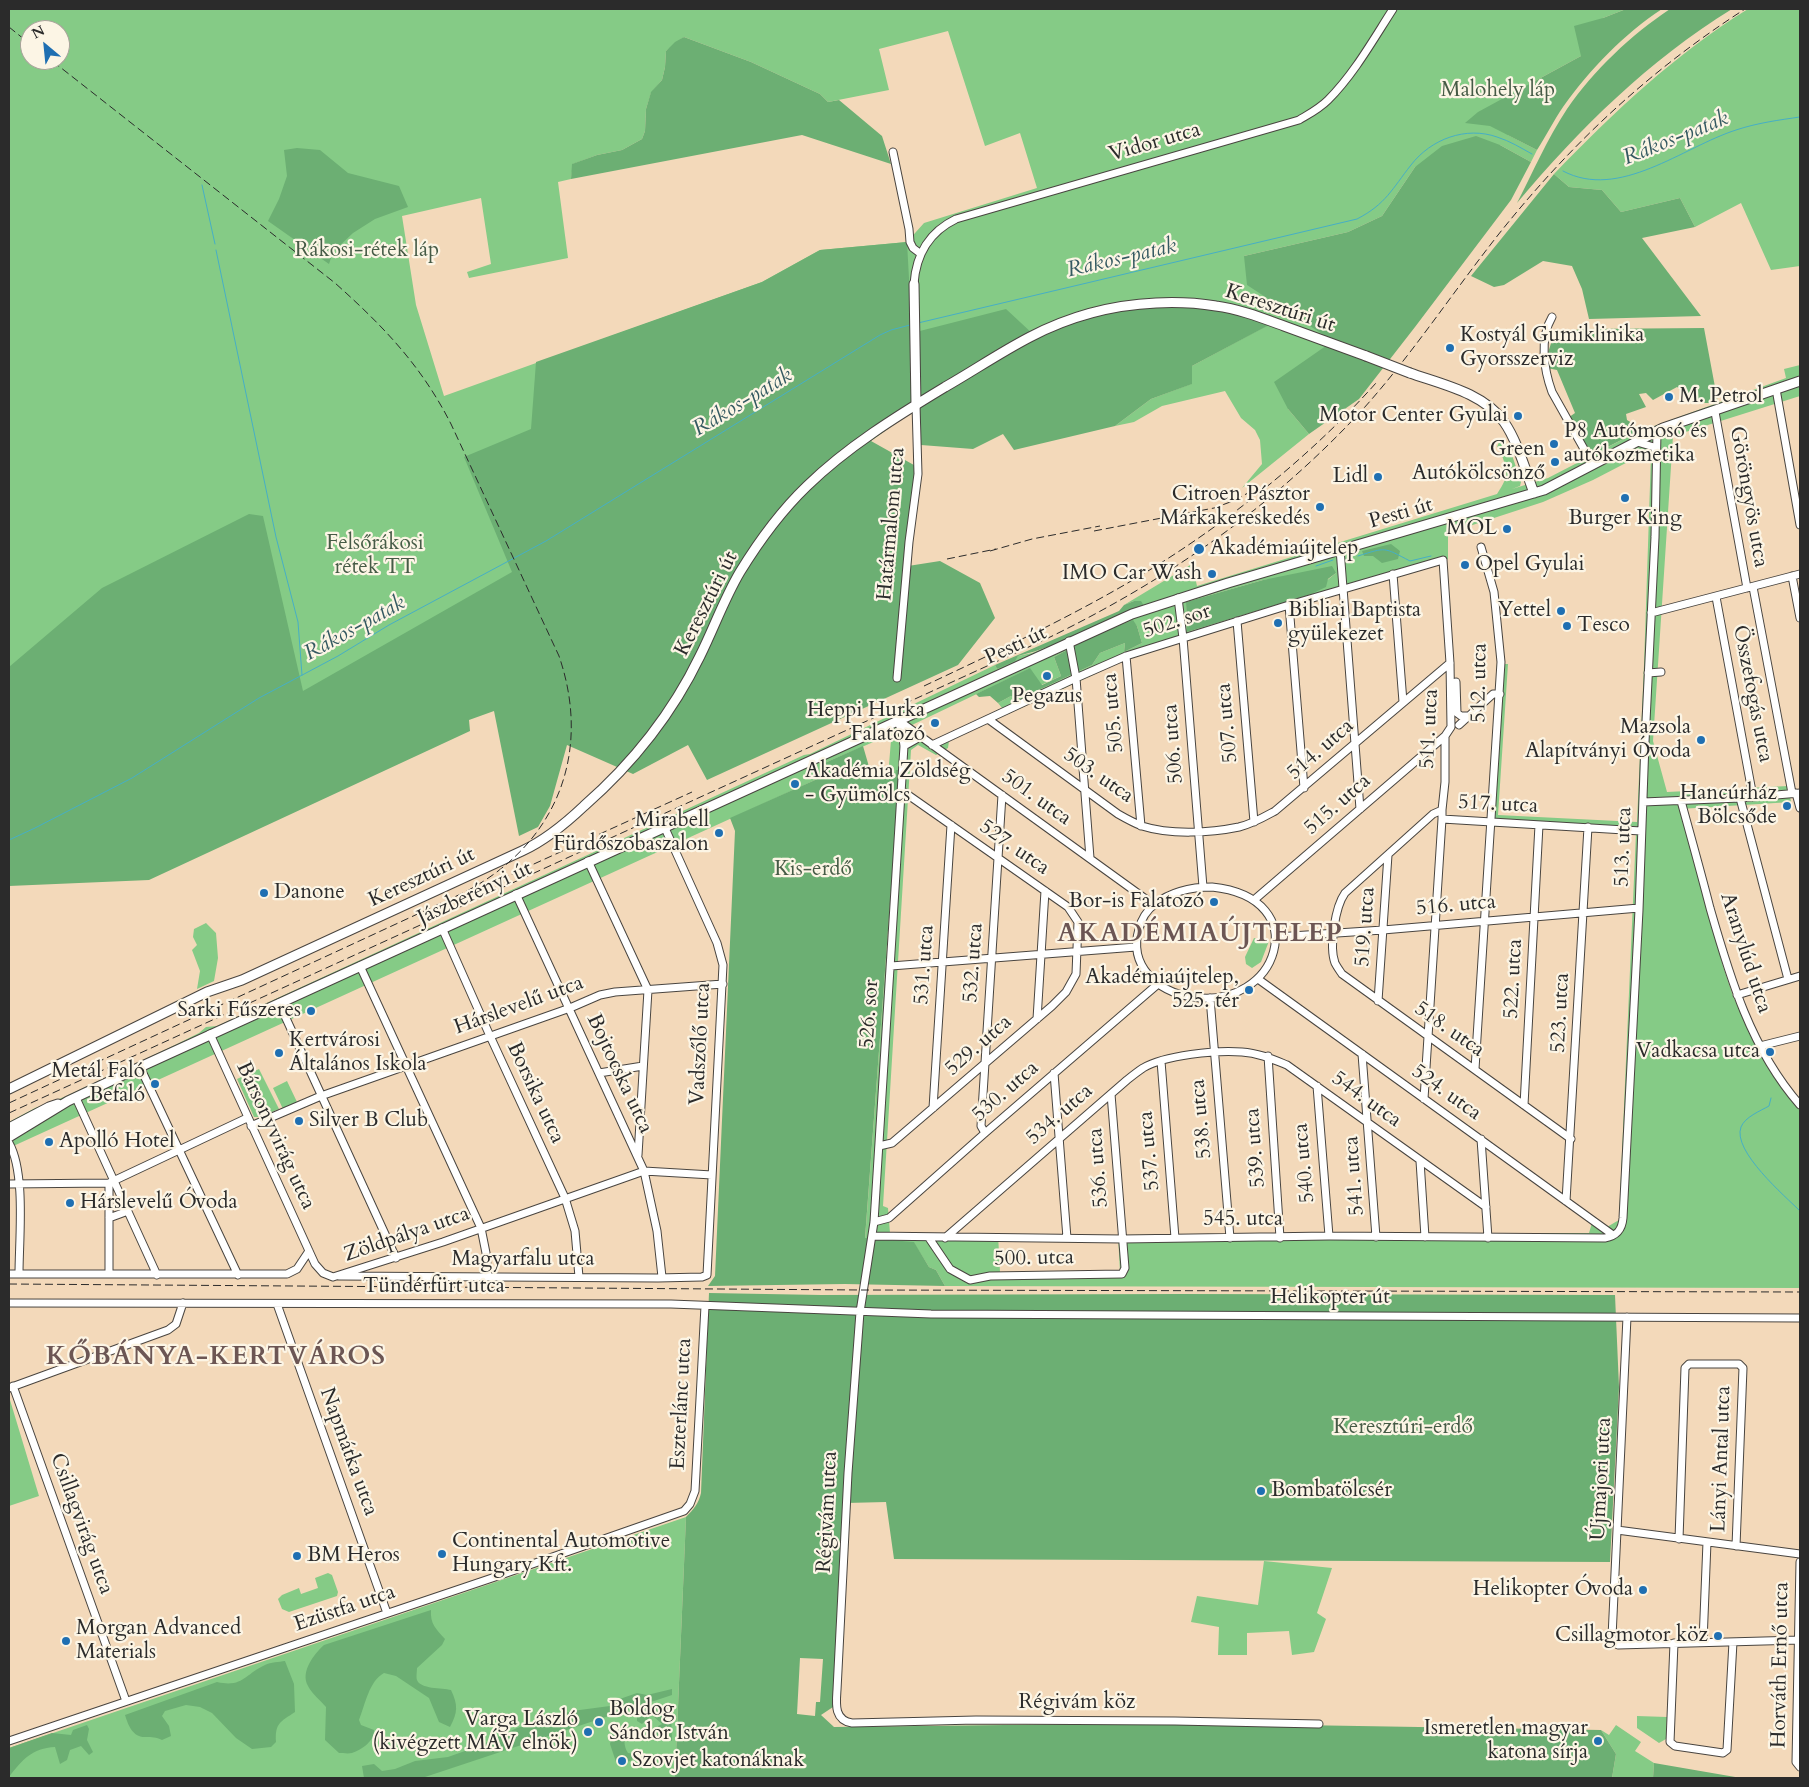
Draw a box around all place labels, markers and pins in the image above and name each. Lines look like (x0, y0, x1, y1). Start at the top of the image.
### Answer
place label: Kostyál Gumiklinika Gyorsszerviz (1460, 323, 1644, 373)
marker: Kostyál Gumiklinika Gyorsszerviz (1444, 342, 1456, 354)
place label: M. Petrol (1679, 384, 1763, 410)
marker: M. Petrol (1663, 391, 1675, 403)
place label: Motor Center Gyulai (1319, 403, 1508, 429)
marker: Motor Center Gyulai (1512, 410, 1524, 422)
place label: P8 Autómosó és autókozmetika (1564, 419, 1707, 469)
place label: Green Autókölcsönző (1412, 437, 1545, 487)
marker: P8 Autómosó és autókozmetika (1548, 438, 1560, 450)
marker: Green Autókölcsönző (1549, 456, 1561, 468)
place label: Lidl (1333, 464, 1368, 490)
marker: Lidl (1372, 471, 1384, 483)
place label: Citroen Pásztor Márkakereskedés (1160, 482, 1310, 532)
marker: Burger King (1619, 492, 1631, 504)
marker: Citroen Pásztor Márkakereskedés (1314, 501, 1326, 513)
place label: Burger King (1568, 506, 1682, 532)
place label: MOL (1446, 516, 1497, 542)
marker: MOL (1501, 523, 1513, 535)
place label: Akadémiaújtelep (1210, 536, 1358, 562)
marker: Akadémiaújtelep (1192, 542, 1206, 556)
place label: Opel Gyulai (1475, 552, 1584, 578)
marker: Opel Gyulai (1459, 559, 1471, 571)
place label: IMO Car Wash (1062, 561, 1202, 587)
marker: IMO Car Wash (1206, 568, 1218, 580)
place label: Bibliai Baptista gyülekezet (1288, 598, 1421, 648)
place label: Yettel (1498, 598, 1551, 624)
marker: Yettel (1555, 605, 1567, 617)
place label: Tesco (1577, 613, 1630, 639)
marker: Bibliai Baptista gyülekezet (1272, 617, 1284, 629)
marker: Tesco (1561, 620, 1573, 632)
marker: Pegazus (1041, 670, 1053, 682)
place label: Pegazus (1012, 684, 1082, 710)
place label: Heppi Hurka Falatozó (807, 698, 925, 748)
place label: Mazsola Alapítványi Óvoda (1525, 715, 1691, 765)
marker: Heppi Hurka Falatozó (929, 717, 941, 729)
marker: Mazsola Alapítványi Óvoda (1695, 734, 1707, 746)
place label: Akadémia Zöldség - Gyümölcs (805, 759, 971, 809)
marker: Akadémia Zöldség - Gyümölcs (789, 778, 801, 790)
place label: Hancúrház Bölcsőde (1680, 781, 1777, 831)
marker: Hancúrház Bölcsőde (1781, 800, 1793, 812)
place label: Mirabell Fürdőszobaszalon (553, 808, 709, 858)
marker: Mirabell Fürdőszobaszalon (713, 827, 725, 839)
place label: Danone (274, 880, 345, 906)
marker: Danone (258, 887, 270, 899)
place label: Bor-is Falatozó (1069, 889, 1204, 915)
marker: Bor-is Falatozó (1208, 896, 1220, 908)
place label: Akadémiaújtelep, 525. tér (1085, 965, 1239, 1015)
marker: Akadémiaújtelep, 525. tér (1243, 984, 1255, 996)
place label: Sarki Fűszeres (177, 998, 301, 1024)
marker: Sarki Fűszeres (305, 1005, 317, 1017)
place label: Kertvárosi Általános Iskola (289, 1028, 427, 1078)
place label: Vadkacsa utca (1636, 1039, 1760, 1065)
marker: Vadkacsa utca (1764, 1046, 1776, 1058)
marker: Kertvárosi Általános Iskola (273, 1047, 285, 1059)
place label: Metál Faló Befaló (51, 1059, 145, 1109)
marker: Metál Faló Befaló (149, 1078, 161, 1090)
place label: Silver B Club (309, 1108, 428, 1134)
marker: Silver B Club (293, 1115, 305, 1127)
place label: Apolló Hotel (59, 1129, 175, 1155)
marker: Apolló Hotel (43, 1136, 55, 1148)
place label: Hárslevelű Óvoda (80, 1190, 237, 1216)
marker: Hárslevelű Óvoda (64, 1197, 76, 1209)
place label: Bombatölcsér (1271, 1478, 1392, 1504)
marker: Bombatölcsér (1255, 1485, 1267, 1497)
place label: Continental Automotive Hungary Kft. (452, 1529, 670, 1579)
place label: BM Heros (307, 1543, 400, 1569)
marker: Continental Automotive Hungary Kft. (436, 1548, 448, 1560)
marker: BM Heros (291, 1550, 303, 1562)
place label: Helikopter Óvoda (1473, 1577, 1633, 1603)
marker: Helikopter Óvoda (1637, 1584, 1649, 1596)
place label: Morgan Advanced Materials (76, 1616, 241, 1666)
place label: Csillagmotor köz (1555, 1623, 1708, 1649)
marker: Csillagmotor köz (1712, 1630, 1724, 1642)
marker: Morgan Advanced Materials (60, 1635, 72, 1647)
place label: Boldog Sándor István (609, 1697, 729, 1747)
place label: Varga László (kivégzett MÁV elnök) (373, 1707, 578, 1757)
marker: Boldog Sándor István (593, 1716, 605, 1728)
place label: Ismeretlen magyar katona sírja (1424, 1716, 1588, 1766)
marker: Varga László (kivégzett MÁV elnök) (582, 1726, 594, 1738)
marker: Ismeretlen magyar katona sírja (1592, 1735, 1604, 1747)
place label: Szovjet katonáknak (632, 1748, 804, 1774)
marker: Szovjet katonáknak (616, 1755, 628, 1767)

